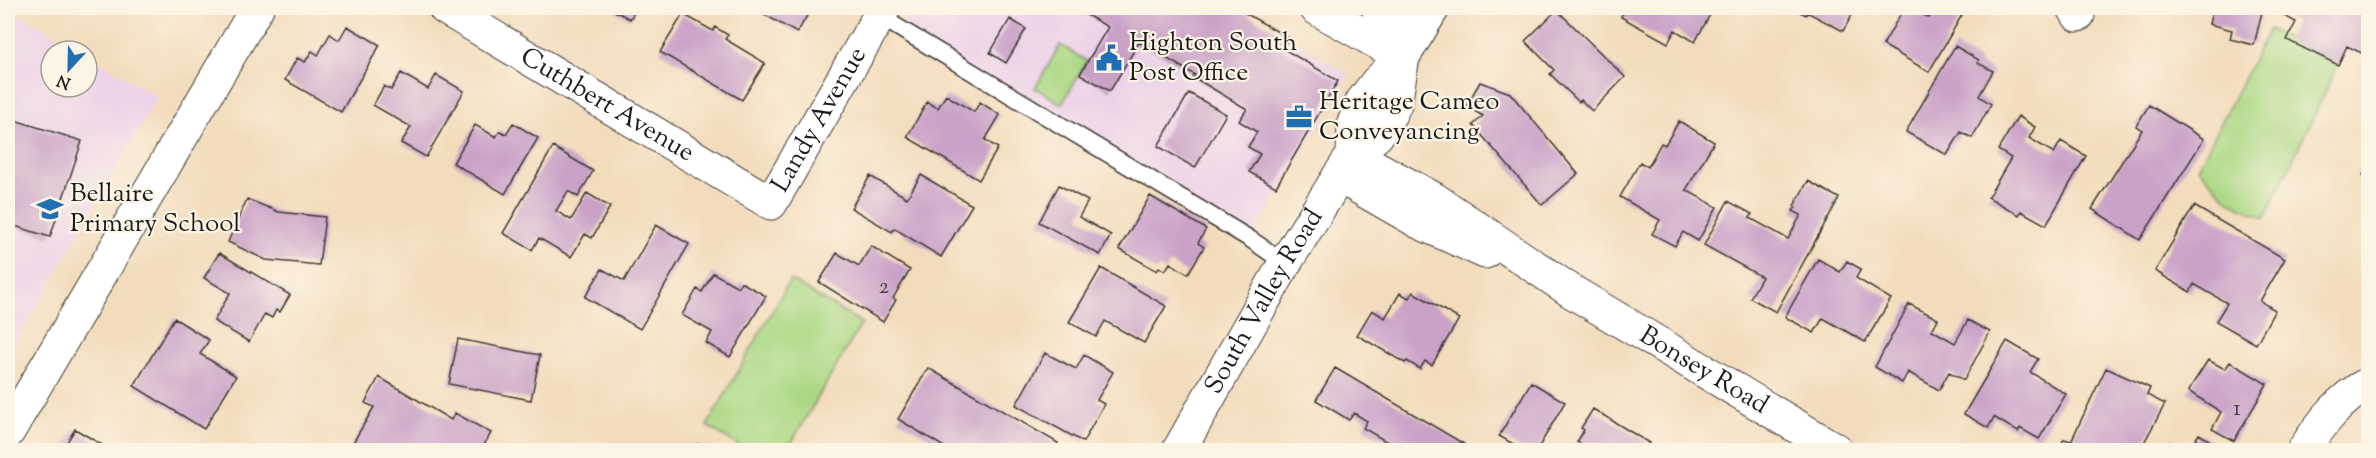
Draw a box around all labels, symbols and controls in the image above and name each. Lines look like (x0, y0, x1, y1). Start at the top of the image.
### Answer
place label: Highton South Post Office (1129, 25, 1297, 92)
north arrow (39, 39, 99, 99)
street label: Cuthbert Avenue (513, 39, 701, 171)
street label: Landy Avenue (762, 40, 876, 199)
public building icon: Highton South Post Office (1094, 43, 1124, 73)
text: N (54, 67, 75, 94)
place label: Heritage Cameo Conveyancing (1319, 84, 1500, 151)
office icon: Heritage Cameo Conveyancing (1284, 102, 1314, 132)
place label: Bellaire Primary School (70, 176, 240, 243)
school or university icon: Bellaire Primary School (35, 194, 65, 224)
street label: South Valley Road (1196, 202, 1333, 401)
house number: 2 (879, 272, 889, 304)
street label: Bonsey Road (1632, 317, 1776, 424)
house number: 1 (2233, 394, 2241, 426)

